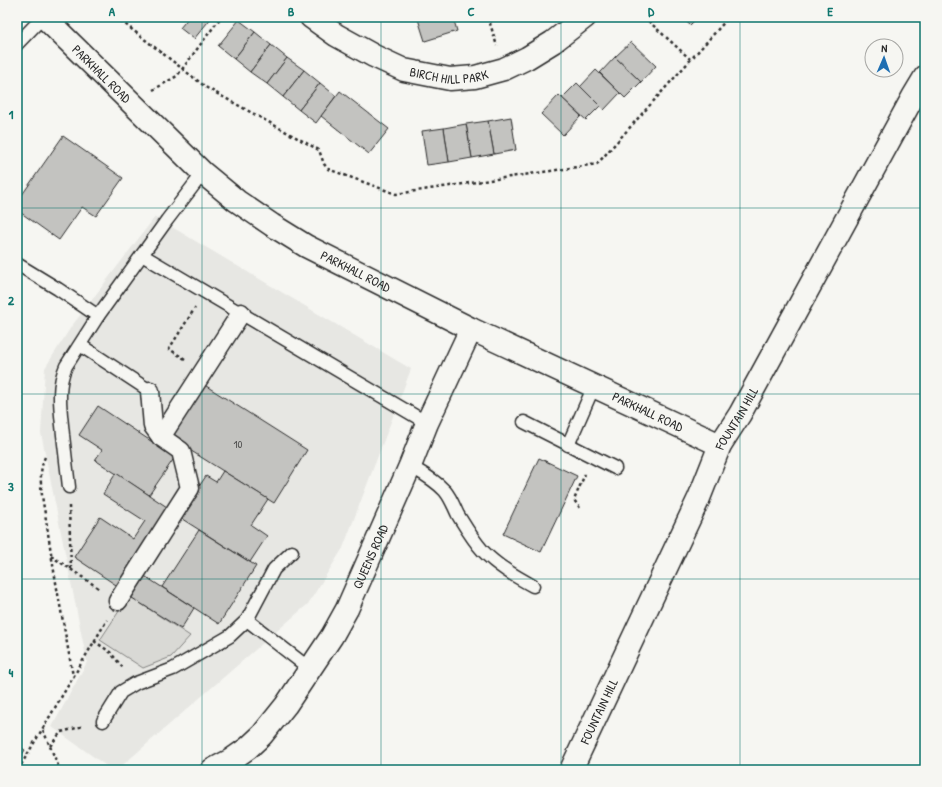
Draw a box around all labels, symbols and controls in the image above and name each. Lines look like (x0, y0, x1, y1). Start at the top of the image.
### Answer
text: A (109, 2, 116, 20)
text: B (288, 2, 295, 20)
text: C (467, 2, 475, 20)
text: D (648, 2, 655, 20)
text: E (827, 2, 833, 20)
north arrow (864, 38, 904, 78)
street label: PARKHALL ROAD (68, 41, 136, 107)
text: N (881, 41, 888, 55)
street label: BIRCH HILL PARK (408, 62, 490, 88)
text: 1 (9, 105, 14, 123)
street label: PARKHALL ROAD (318, 246, 395, 297)
text: 2 (8, 291, 15, 309)
street label: FOUNTAIN HILL (710, 383, 762, 453)
street label: PARKHALL ROAD (610, 387, 687, 436)
house number: 10 (234, 437, 243, 451)
text: 3 (8, 477, 14, 495)
street label: QUEENS ROAD (348, 521, 393, 592)
text: 4 (9, 663, 14, 681)
street label: FOUNTAIN HILL (575, 675, 622, 748)

